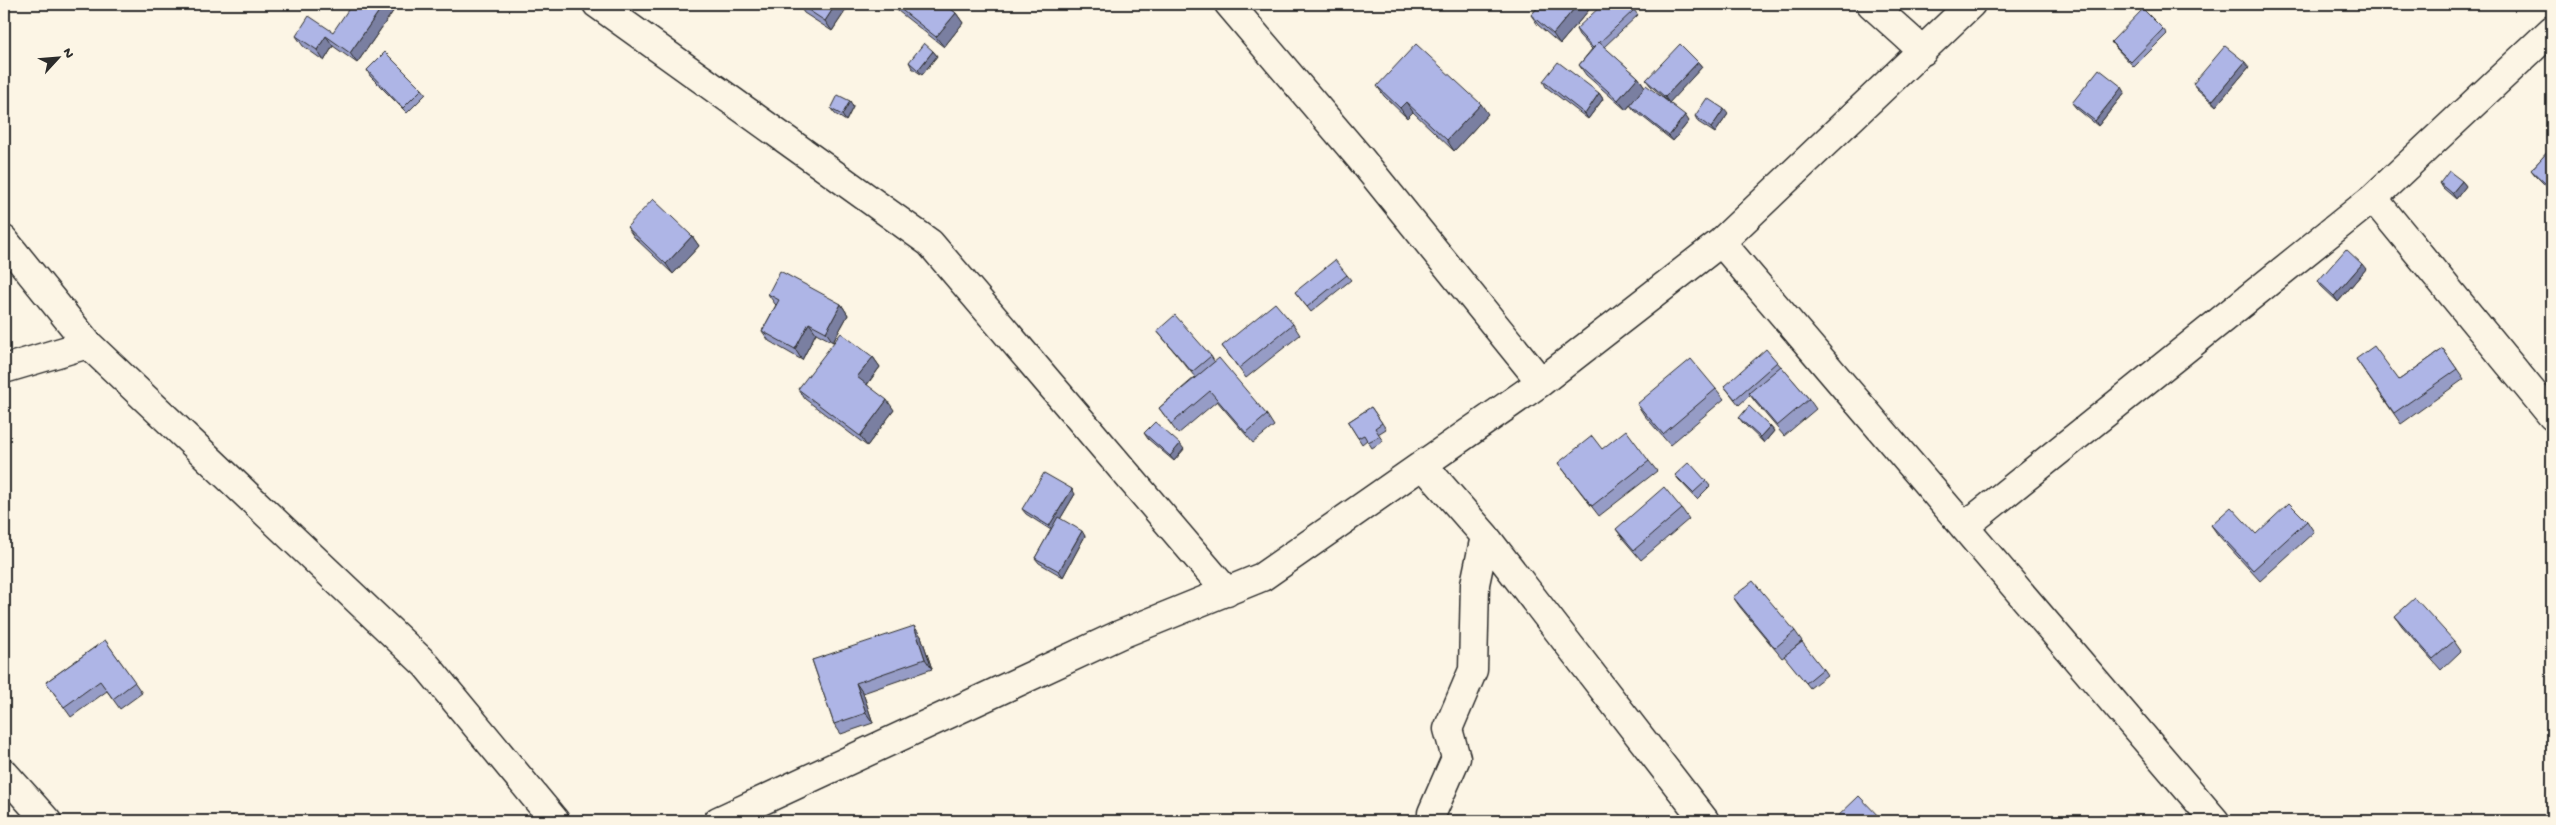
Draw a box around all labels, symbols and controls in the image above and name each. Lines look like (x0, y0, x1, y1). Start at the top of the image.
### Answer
north arrow (32, 32, 82, 82)
text: N (58, 46, 77, 61)

